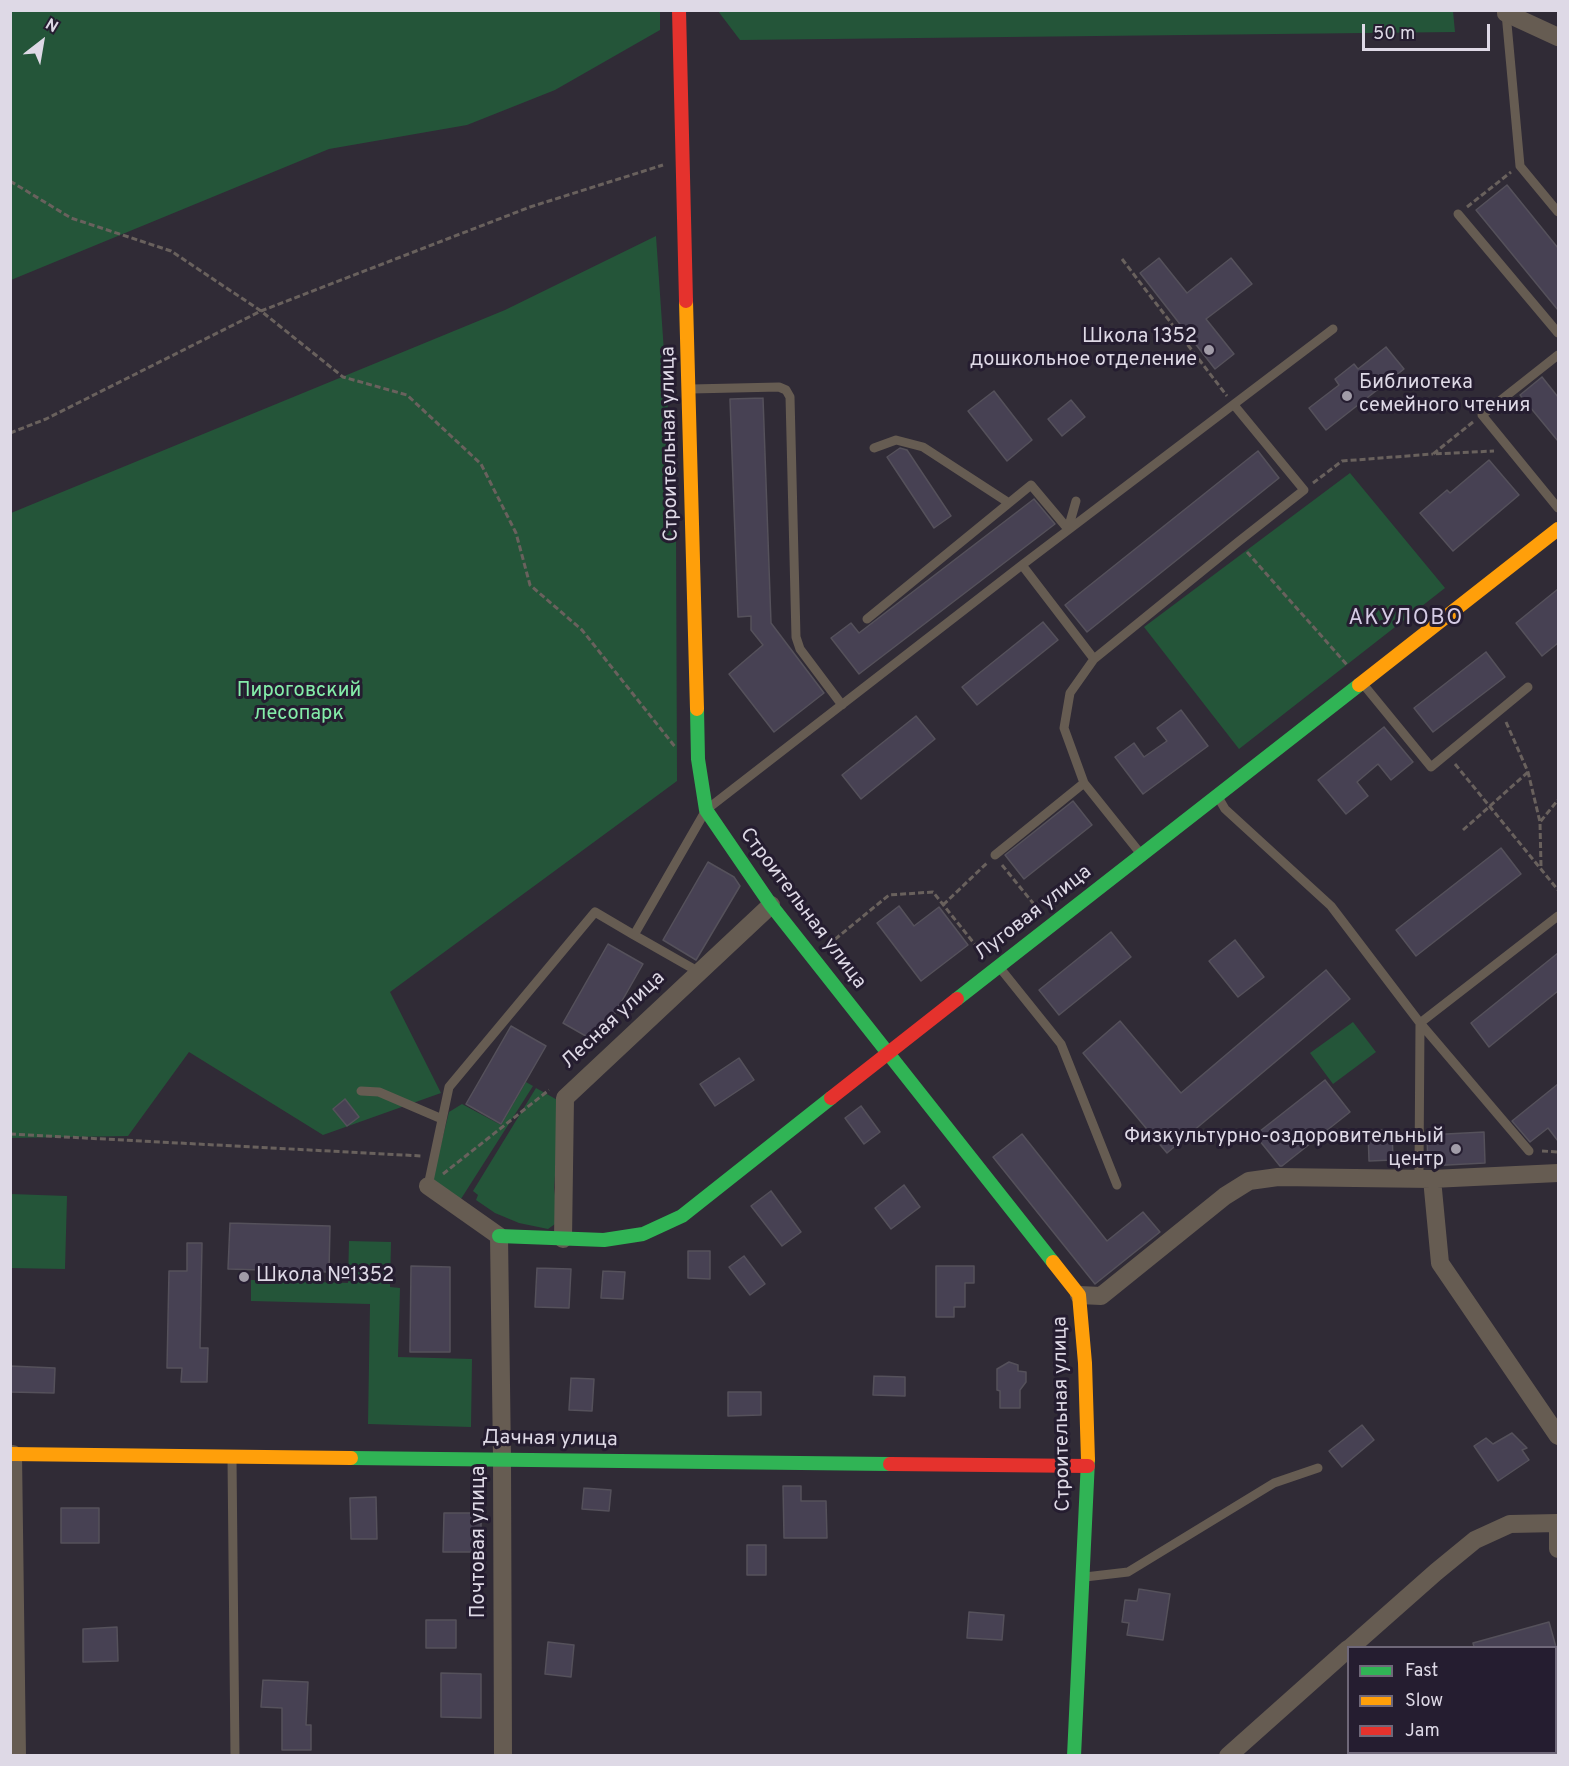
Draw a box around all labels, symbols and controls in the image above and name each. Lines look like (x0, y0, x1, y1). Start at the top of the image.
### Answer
north arrow (12, 12, 72, 72)
scale bar (1365, 12, 1492, 50)
text: N (41, 15, 61, 38)
text: 50 m (1373, 23, 1415, 46)
place label: Школа 1352 дошкольное отделение (970, 326, 1197, 373)
marker: Школа 1352 дошкольное отделение (1202, 343, 1216, 357)
street label: Строительная улица (657, 346, 685, 542)
place label: Библиотека семейного чтения (1359, 372, 1530, 419)
marker: Библиотека семейного чтения (1340, 389, 1354, 403)
district label: АКУЛОВО (1348, 607, 1464, 633)
park label: Пироговский лесопарк (237, 680, 361, 727)
street label: Строительная улица (734, 824, 870, 994)
street label: Луговая улица (971, 861, 1097, 967)
street label: Лесная улица (557, 967, 671, 1075)
place label: Физкультурно-оздоровительный центр (1124, 1126, 1444, 1173)
marker: Физкультурно-оздоровительный центр (1449, 1142, 1463, 1156)
place label: Школа №1352 (256, 1265, 394, 1289)
marker: Школа №1352 (237, 1270, 251, 1284)
street label: Строительная улица (1049, 1316, 1077, 1512)
street label: Дачная улица (482, 1427, 618, 1453)
street label: Почтовая улица (468, 1466, 492, 1618)
legend (1347, 1646, 1557, 1754)
text: Fast (1405, 1660, 1438, 1683)
text: Slow (1405, 1690, 1443, 1713)
text: Jam (1405, 1720, 1440, 1743)

